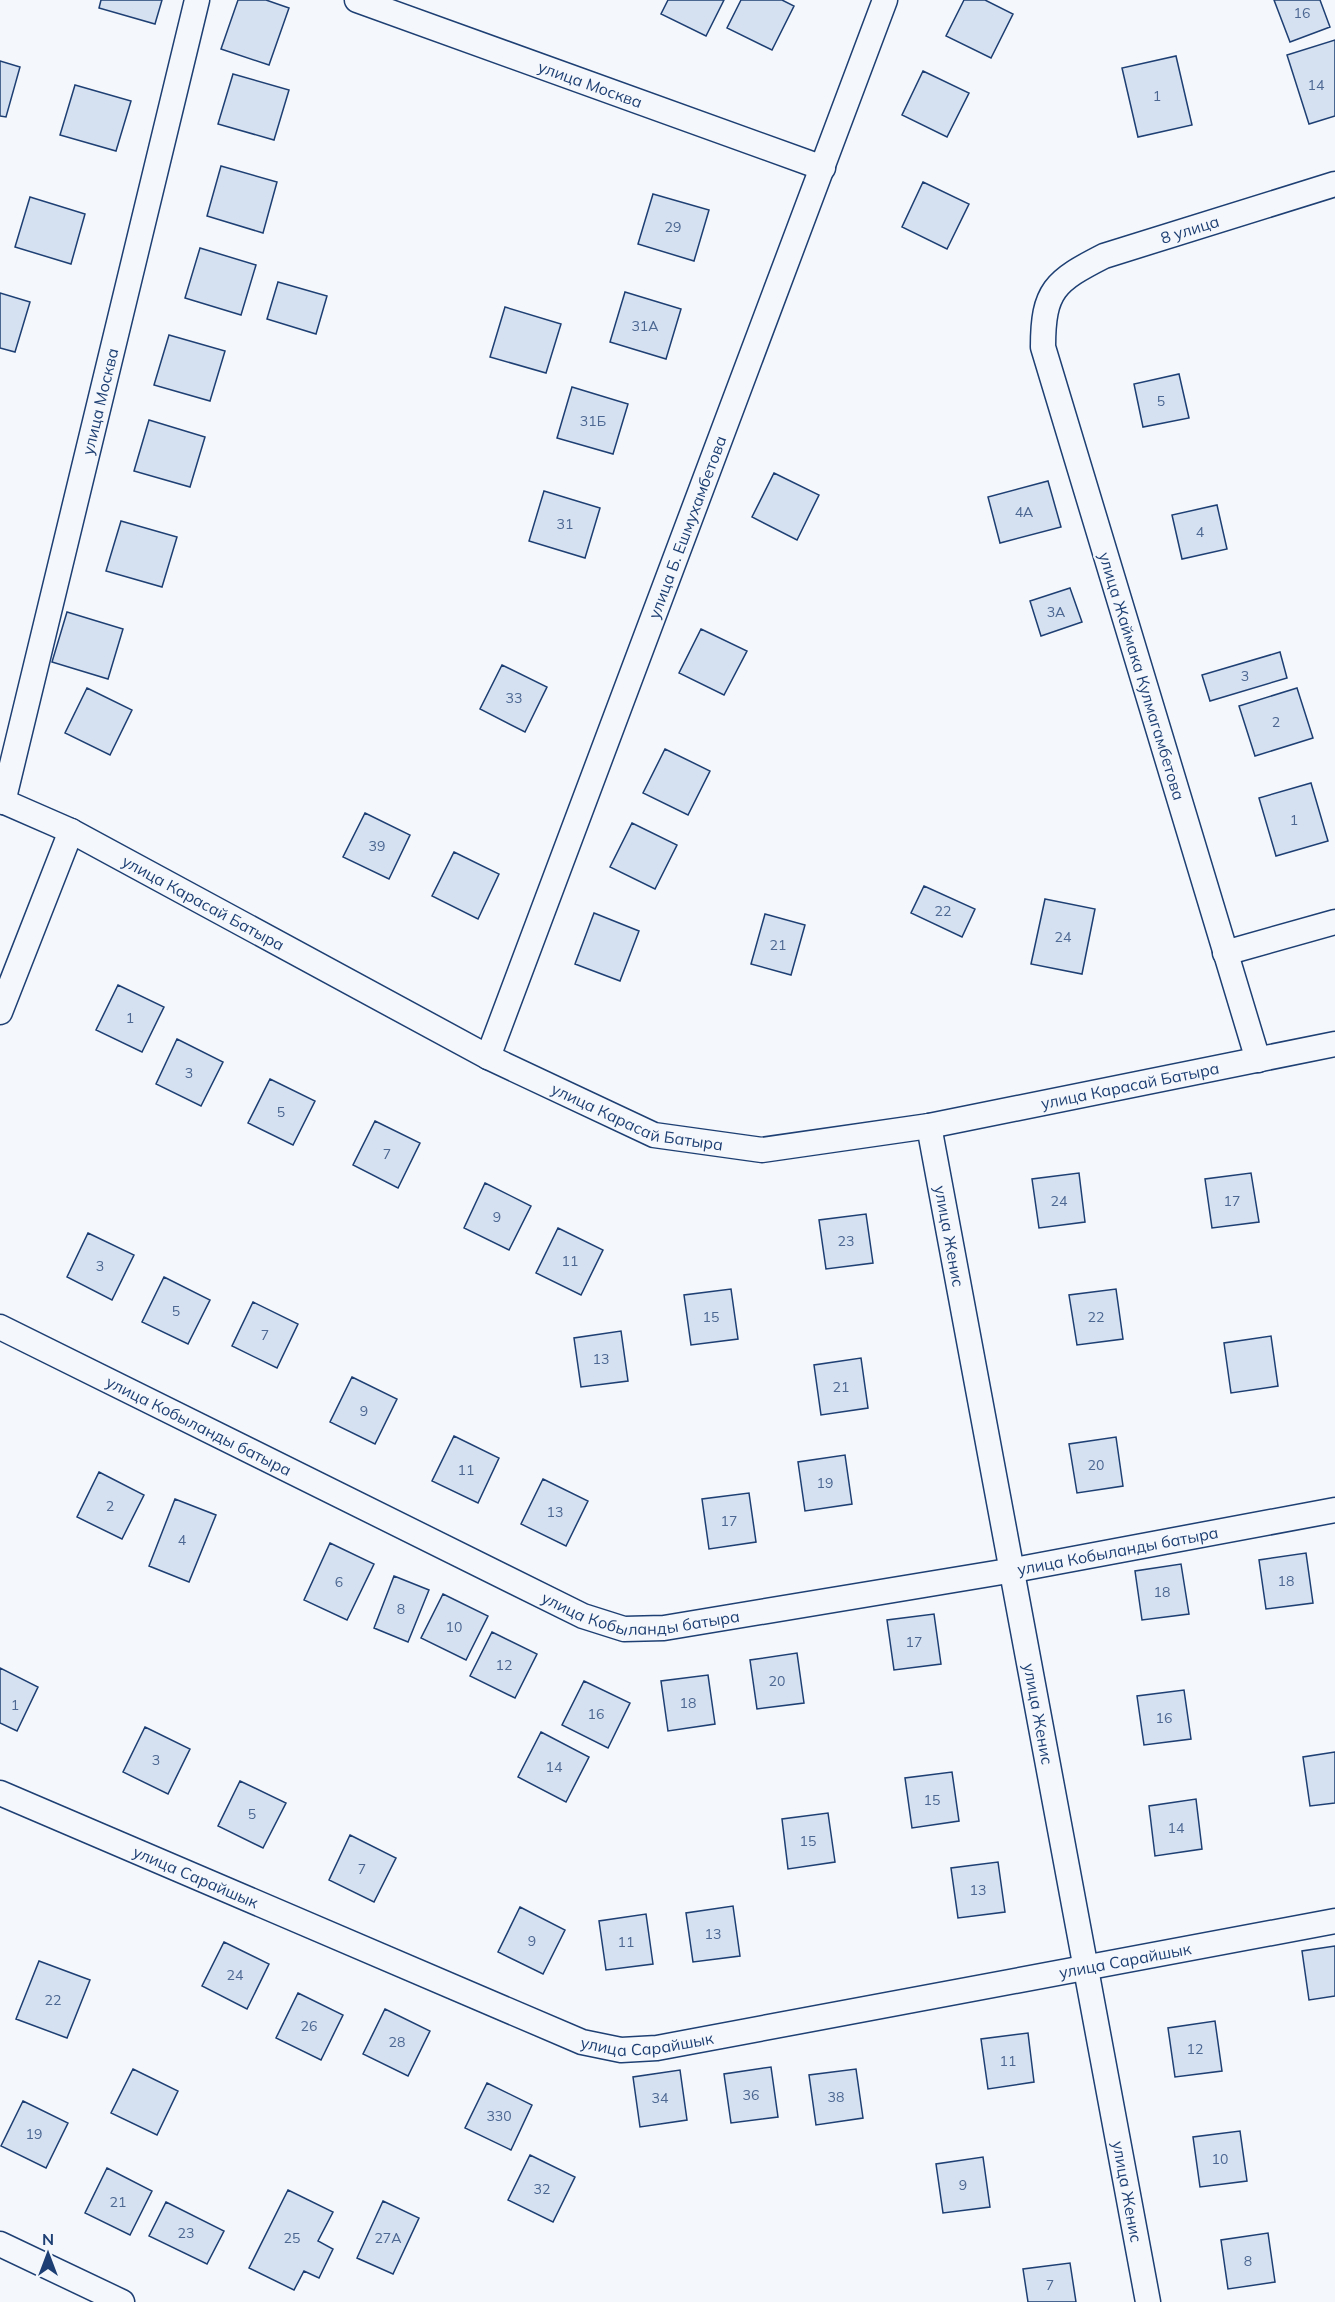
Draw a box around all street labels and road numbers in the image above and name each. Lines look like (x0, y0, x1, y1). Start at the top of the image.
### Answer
street label: улица Москва (536, 56, 645, 112)
street label: 8 улица (1158, 211, 1222, 248)
street label: улица Москва (77, 346, 122, 457)
street label: улица Б. Ешмухамбетова (644, 433, 730, 621)
street label: улица Жаймака Кулмагамбетова (1095, 550, 1189, 802)
street label: улица Карасай Батыра (119, 851, 288, 955)
street label: улица Карасай Батыра (1039, 1058, 1221, 1113)
street label: улица Карасай Батыра (548, 1078, 724, 1154)
street label: улица Женис (930, 1184, 969, 1288)
street label: улица Кобыланды батыра (103, 1371, 295, 1480)
street label: улица Кобыланды батыра (1016, 1522, 1220, 1579)
street label: улица Кобыланды батыра (538, 1587, 741, 1640)
street label: улица Женис (1019, 1662, 1058, 1766)
street label: улица Сарайшык (130, 1841, 262, 1913)
street label: улица Сарайшык (1057, 1938, 1193, 1983)
street label: улица Сарайшык (579, 2028, 715, 2060)
street label: улица Женис (1108, 2139, 1147, 2244)

